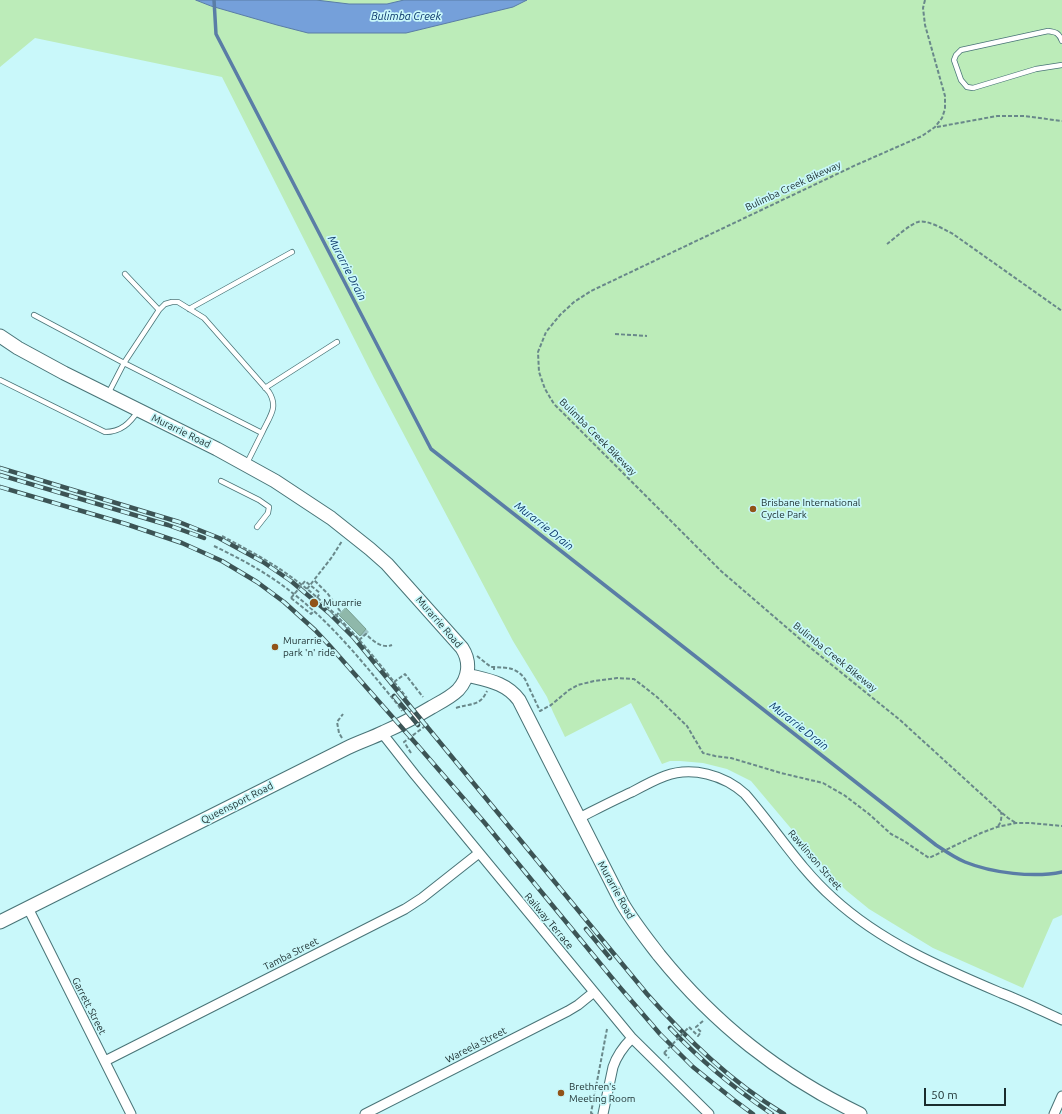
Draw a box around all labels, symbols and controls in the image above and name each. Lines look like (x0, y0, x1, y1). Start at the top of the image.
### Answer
water label: Bulimba Creek (371, 9, 441, 23)
street label: Bulimba Creek Bikeway (743, 159, 843, 213)
water label: Murarrie Drain (325, 233, 369, 303)
street label: Bulimba Creek Bikeway (557, 396, 639, 478)
street label: Murarrie Road (150, 412, 212, 450)
place label: Brisbane International Cycle Park (761, 497, 860, 520)
water label: Murarrie Drain (512, 499, 576, 553)
marker: Brisbane International Cycle Park (748, 504, 758, 514)
street label: Murarrie Road (413, 594, 465, 650)
marker: Murarrie (308, 597, 320, 609)
place label: Murarrie (323, 597, 362, 609)
street label: Bulimba Creek Bikeway (791, 620, 879, 694)
place label: Murarrie park 'n' ride (283, 635, 335, 658)
marker: Murarrie park 'n' ride (270, 642, 280, 652)
water label: Murarrie Drain (767, 699, 831, 753)
street label: Queensport Road (199, 780, 275, 826)
street label: Rawlinson Street (786, 827, 844, 893)
street label: Murarrie Road (595, 859, 637, 921)
street label: Railway Terrace (522, 890, 576, 952)
street label: Tamba Street (261, 935, 321, 973)
street label: Garrett Street (69, 975, 109, 1037)
street label: Wareela Street (443, 1024, 509, 1066)
scale bar (926, 1080, 1008, 1106)
place label: Brethren's Meeting Room (569, 1081, 635, 1104)
marker: Brethren's Meeting Room (556, 1088, 566, 1098)
text: 50 m (931, 1088, 958, 1101)

